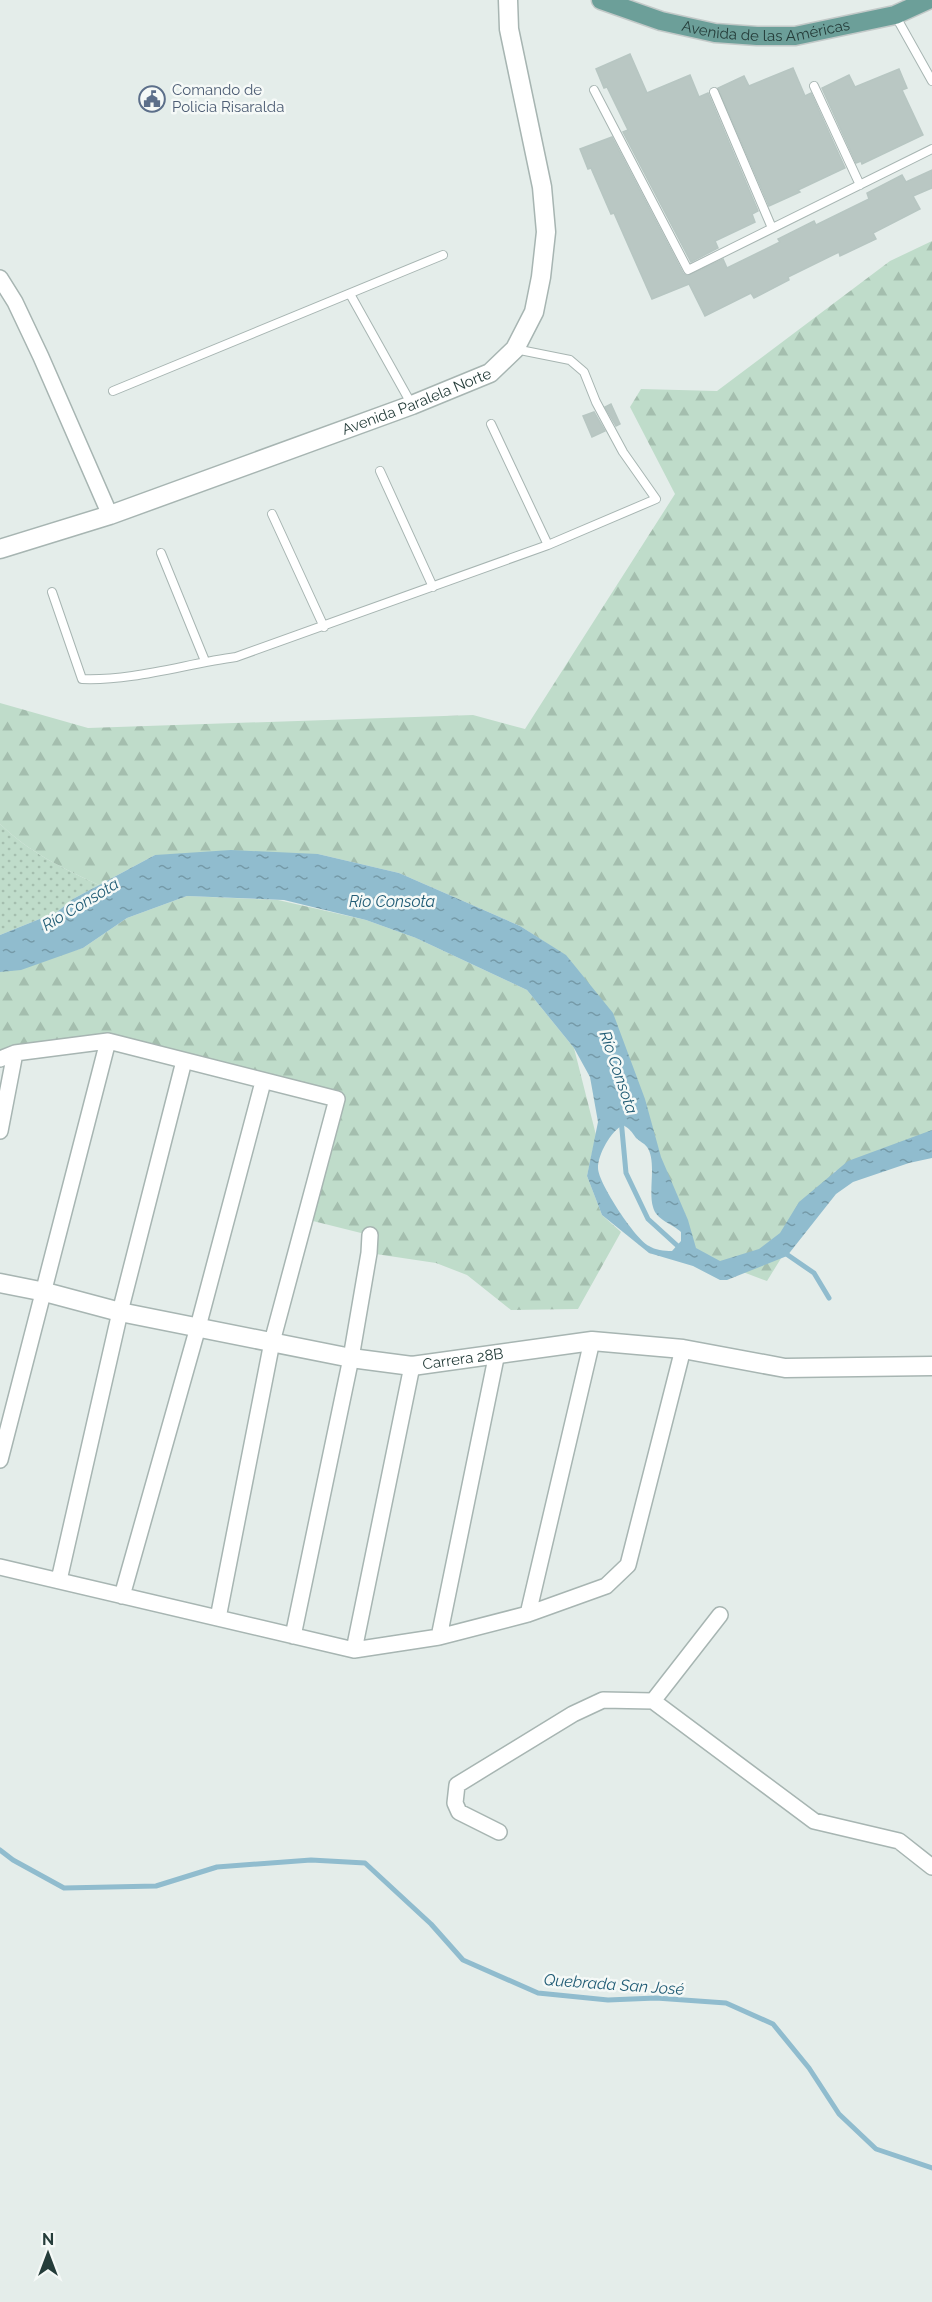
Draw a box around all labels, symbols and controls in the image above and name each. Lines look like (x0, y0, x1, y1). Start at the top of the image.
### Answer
street label: Avenida de las Américas (680, 16, 851, 45)
place label: Comando de Policia Risaralda (172, 81, 284, 116)
public building icon: Comando de Policia Risaralda (137, 84, 167, 114)
street label: Avenida Paralela Norte (339, 364, 494, 439)
water label: Río Consota (38, 874, 122, 935)
water label: Rio Consota (349, 892, 436, 911)
water label: Río Consota (596, 1028, 642, 1116)
street label: Carrera 28B (421, 1344, 505, 1373)
water label: Quebrada San José (543, 1970, 685, 1999)
north arrow (18, 2224, 78, 2284)
text: N (42, 2230, 54, 2249)

